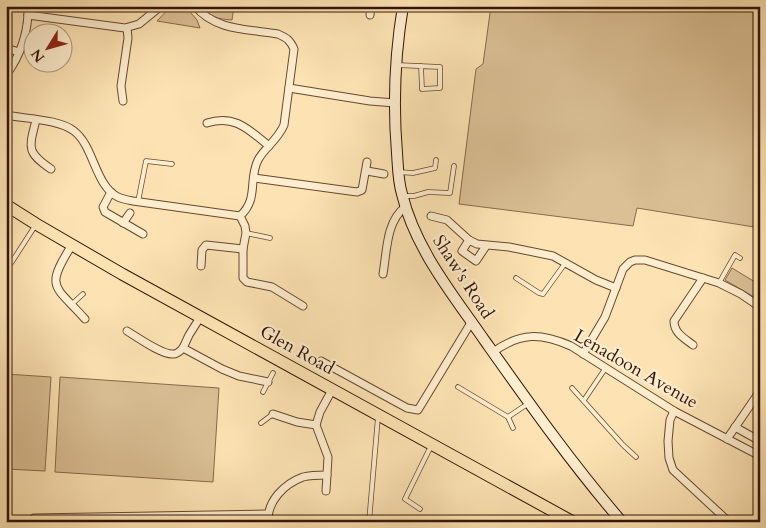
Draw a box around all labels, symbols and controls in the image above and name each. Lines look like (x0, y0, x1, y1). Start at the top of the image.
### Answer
north arrow (22, 22, 72, 72)
text: N (27, 45, 49, 66)
street label: Shaw's Road (426, 230, 500, 324)
street label: Glen Road (255, 319, 339, 381)
street label: Lenadoon Avenue (569, 323, 703, 415)

